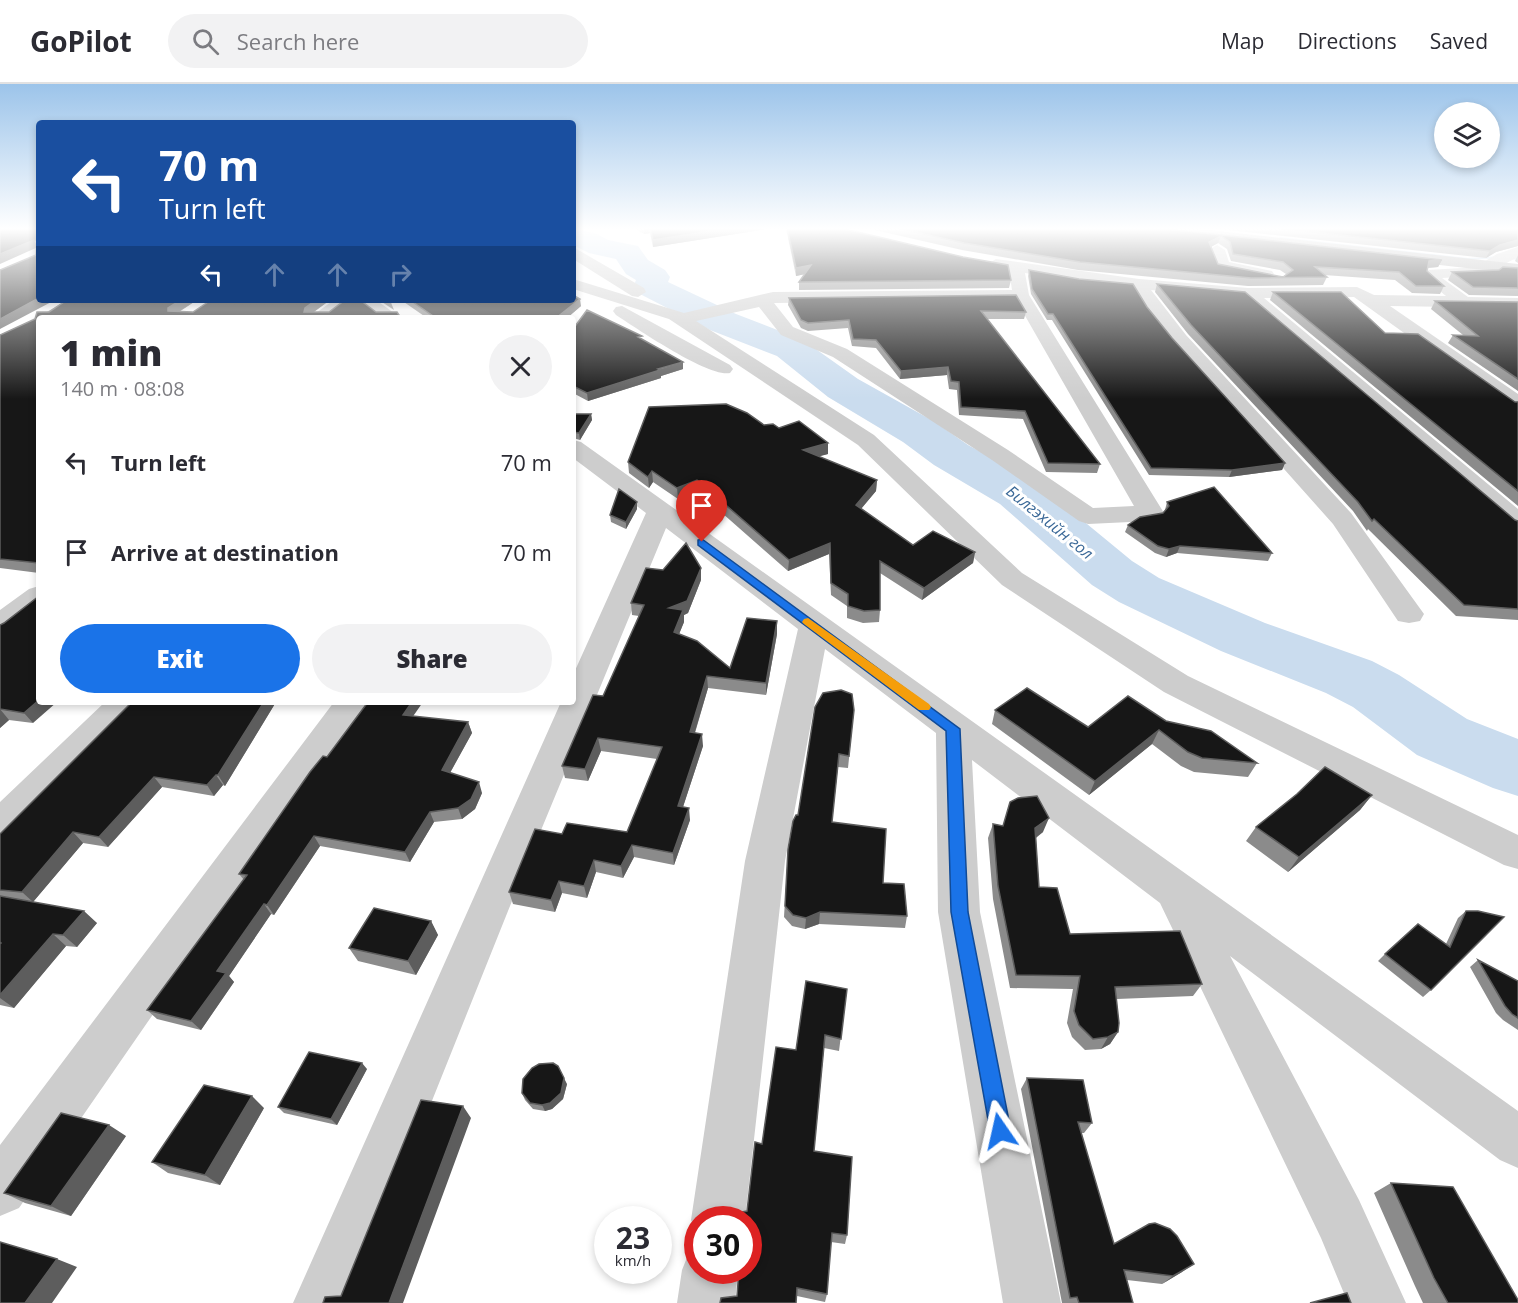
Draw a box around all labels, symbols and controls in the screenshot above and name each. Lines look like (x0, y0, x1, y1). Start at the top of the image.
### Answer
search box (168, 14, 588, 68)
text: GoPilot (30, 22, 132, 60)
icon: search (189, 25, 222, 58)
text: Search here (237, 26, 359, 56)
text: Map (1221, 27, 1264, 55)
text: Directions (1297, 27, 1397, 55)
text: Saved (1430, 27, 1488, 55)
map controls (1434, 102, 1500, 168)
button: layers (1434, 102, 1500, 168)
text: 70 m (159, 136, 259, 193)
icon: left (60, 144, 138, 222)
text: Turn left (159, 190, 266, 227)
icon: left (195, 258, 228, 291)
icon: ahead (258, 258, 291, 291)
icon: ahead (321, 258, 354, 291)
icon: right (384, 258, 417, 291)
text: 1 min (60, 328, 162, 377)
button: close (489, 335, 552, 398)
text: 140 m · 08:08 (60, 375, 185, 402)
icon: left (60, 446, 93, 479)
text: Turn left (111, 447, 206, 477)
text: 70 m (501, 447, 552, 477)
pin (676, 480, 727, 542)
water label: Билгэхийн гол (1002, 480, 1098, 564)
icon: arrive (685, 489, 718, 522)
icon: arrive (60, 536, 93, 569)
text: Arrive at destination (111, 537, 339, 567)
text: 70 m (501, 537, 552, 567)
button: Exit (60, 624, 300, 693)
button: Share (312, 624, 552, 693)
position arrow (968, 1099, 1032, 1163)
speed limit sign: 30 (684, 1206, 762, 1284)
text: 23 (616, 1217, 650, 1258)
text: km/h (615, 1250, 651, 1270)

